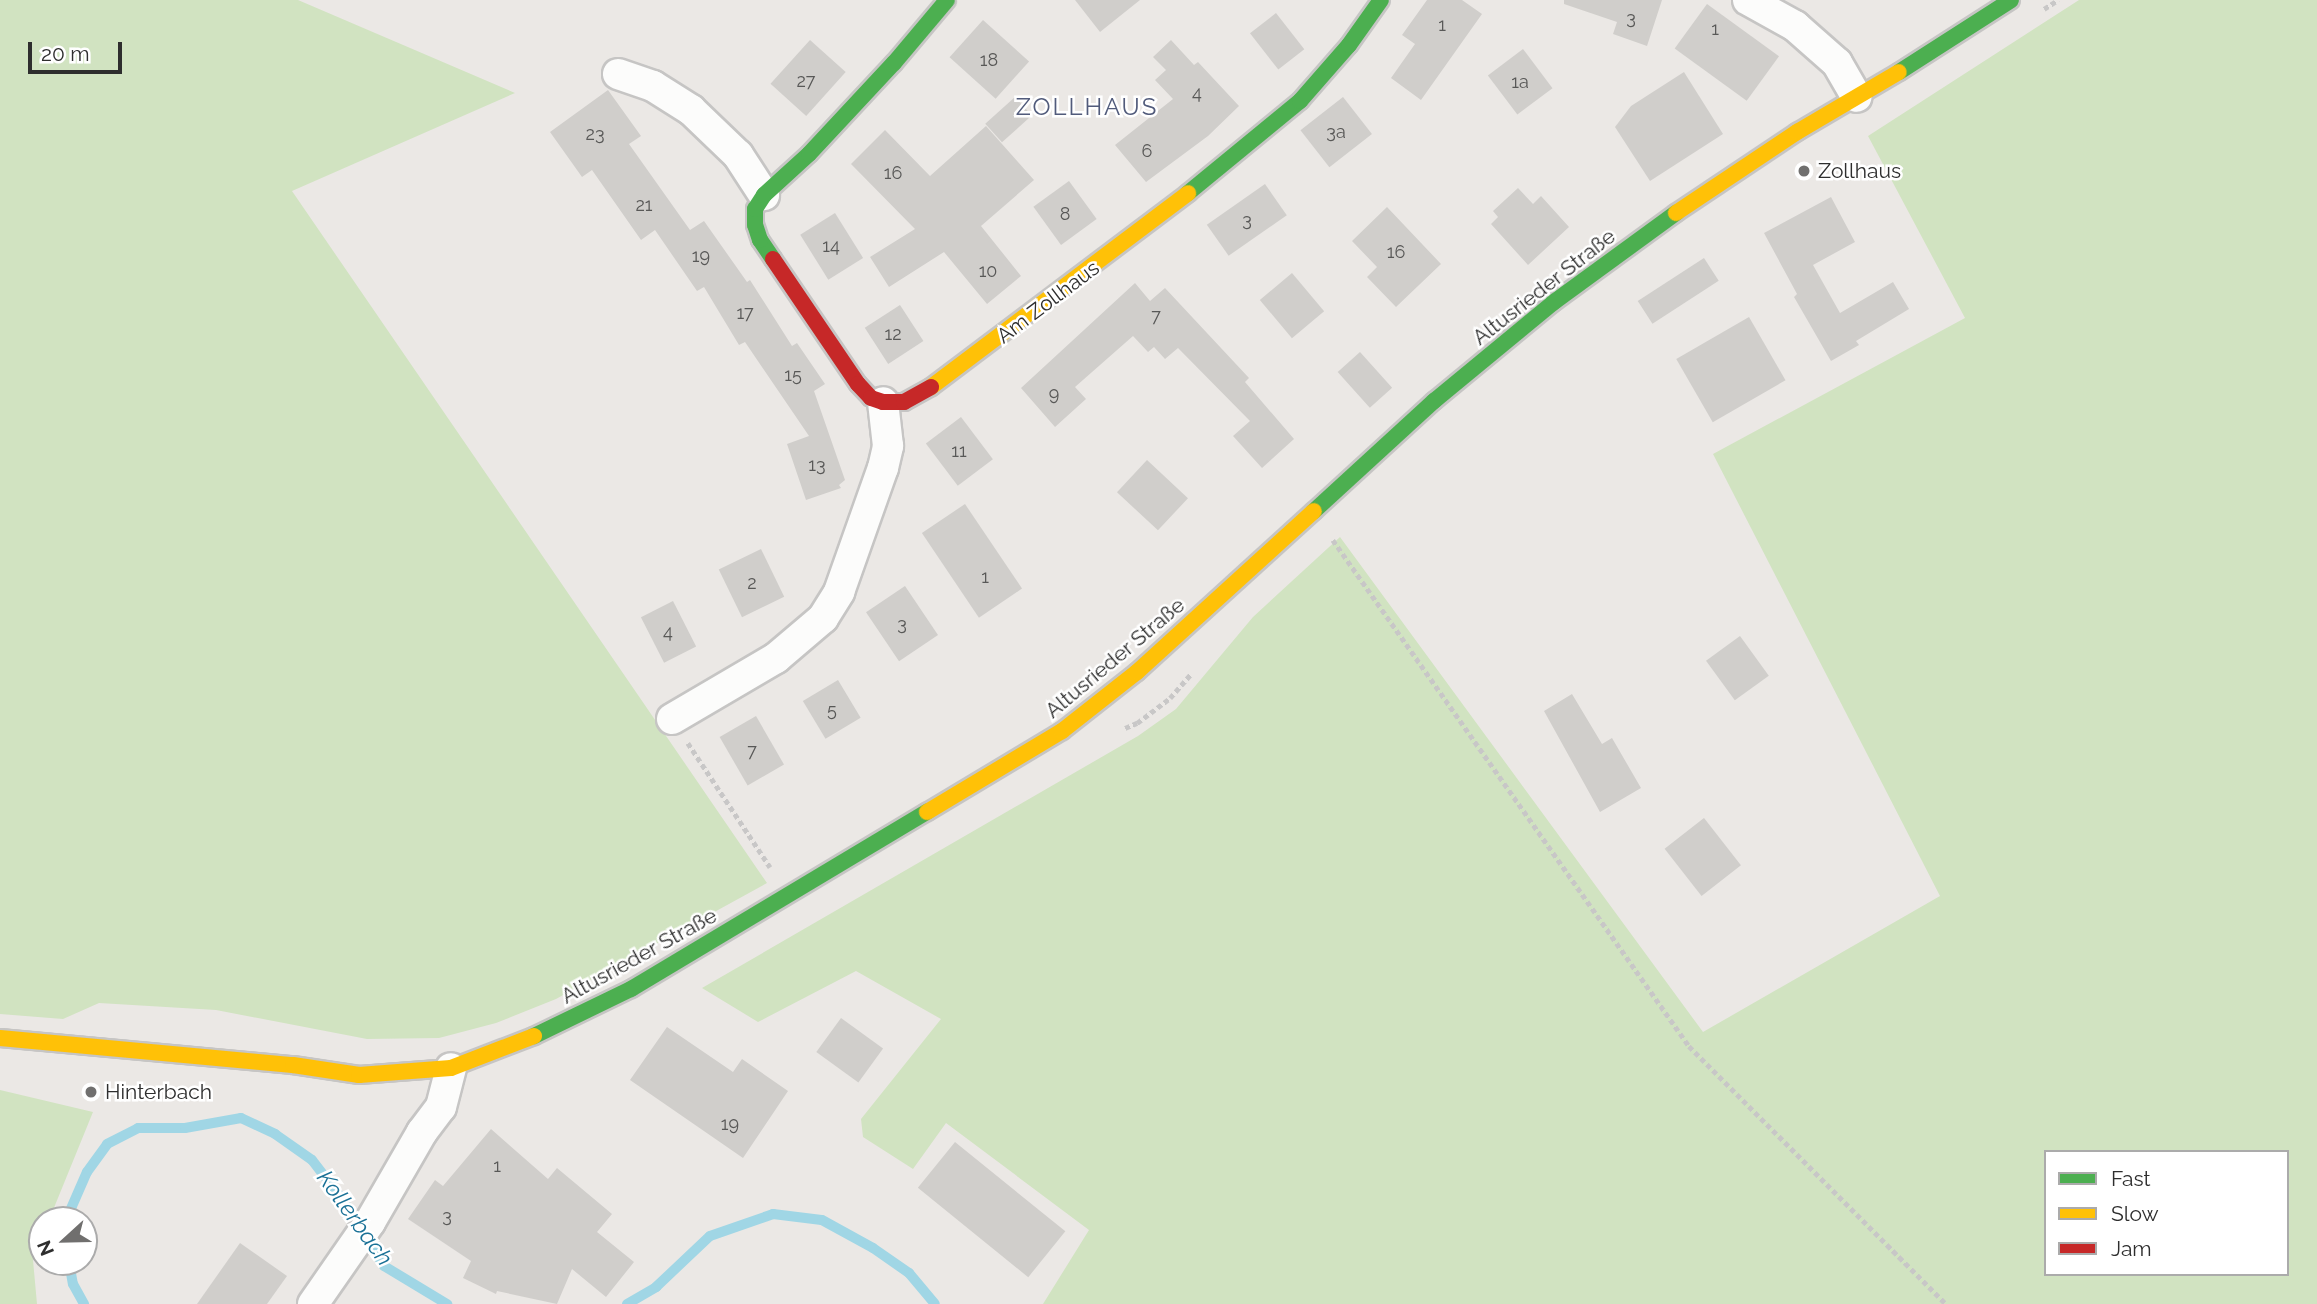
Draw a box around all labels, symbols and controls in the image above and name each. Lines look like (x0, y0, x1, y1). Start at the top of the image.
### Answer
house number: 3 (1626, 7, 1636, 29)
house number: 1 (1438, 14, 1446, 36)
house number: 1 (1711, 18, 1719, 40)
scale bar (32, 28, 126, 72)
text: 20 m (41, 41, 89, 66)
house number: 18 (980, 49, 998, 71)
house number: 27 (796, 70, 816, 92)
house number: 1a (1511, 71, 1529, 93)
house number: 4 (1192, 82, 1202, 104)
district label: ZOLLHAUS (1017, 93, 1157, 121)
house number: 3a (1326, 121, 1346, 143)
house number: 23 (586, 123, 604, 145)
house number: 6 (1142, 140, 1152, 162)
place label: Zollhaus (1818, 158, 1901, 184)
house number: 16 (884, 162, 902, 184)
marker: Zollhaus (1796, 163, 1812, 179)
house number: 21 (635, 194, 653, 216)
house number: 8 (1060, 203, 1070, 225)
house number: 3 (1242, 209, 1252, 231)
street label: Altusrieder Straße (1468, 223, 1620, 351)
house number: 14 (822, 235, 840, 257)
house number: 16 (1387, 241, 1405, 263)
house number: 19 (692, 245, 710, 267)
street label: Am Zollhaus (992, 255, 1104, 349)
house number: 10 (979, 260, 997, 282)
house number: 17 (736, 302, 754, 324)
house number: 7 (1151, 305, 1161, 327)
house number: 12 (884, 323, 902, 345)
house number: 15 (784, 364, 802, 386)
house number: 9 (1049, 383, 1059, 405)
house number: 11 (951, 440, 967, 462)
house number: 13 (808, 454, 826, 476)
house number: 1 (981, 566, 989, 588)
house number: 2 (747, 572, 757, 594)
street label: Altusrieder Straße (1040, 592, 1190, 724)
house number: 3 (897, 613, 907, 635)
house number: 4 (663, 621, 673, 643)
house number: 5 (827, 699, 837, 721)
house number: 7 (747, 740, 757, 762)
street label: Altusrieder Straße (557, 903, 721, 1009)
place label: Hinterbach (105, 1079, 212, 1105)
marker: Hinterbach (83, 1084, 99, 1100)
house number: 19 (721, 1113, 739, 1135)
legend (2044, 1150, 2289, 1276)
house number: 1 (493, 1155, 501, 1177)
water label: Kollerbach (311, 1165, 399, 1271)
text: Fast (2111, 1166, 2151, 1191)
text: Slow (2111, 1201, 2159, 1226)
house number: 3 (442, 1205, 452, 1227)
north arrow (28, 1206, 98, 1276)
text: Jam (2111, 1236, 2152, 1261)
text: N (32, 1237, 58, 1259)

